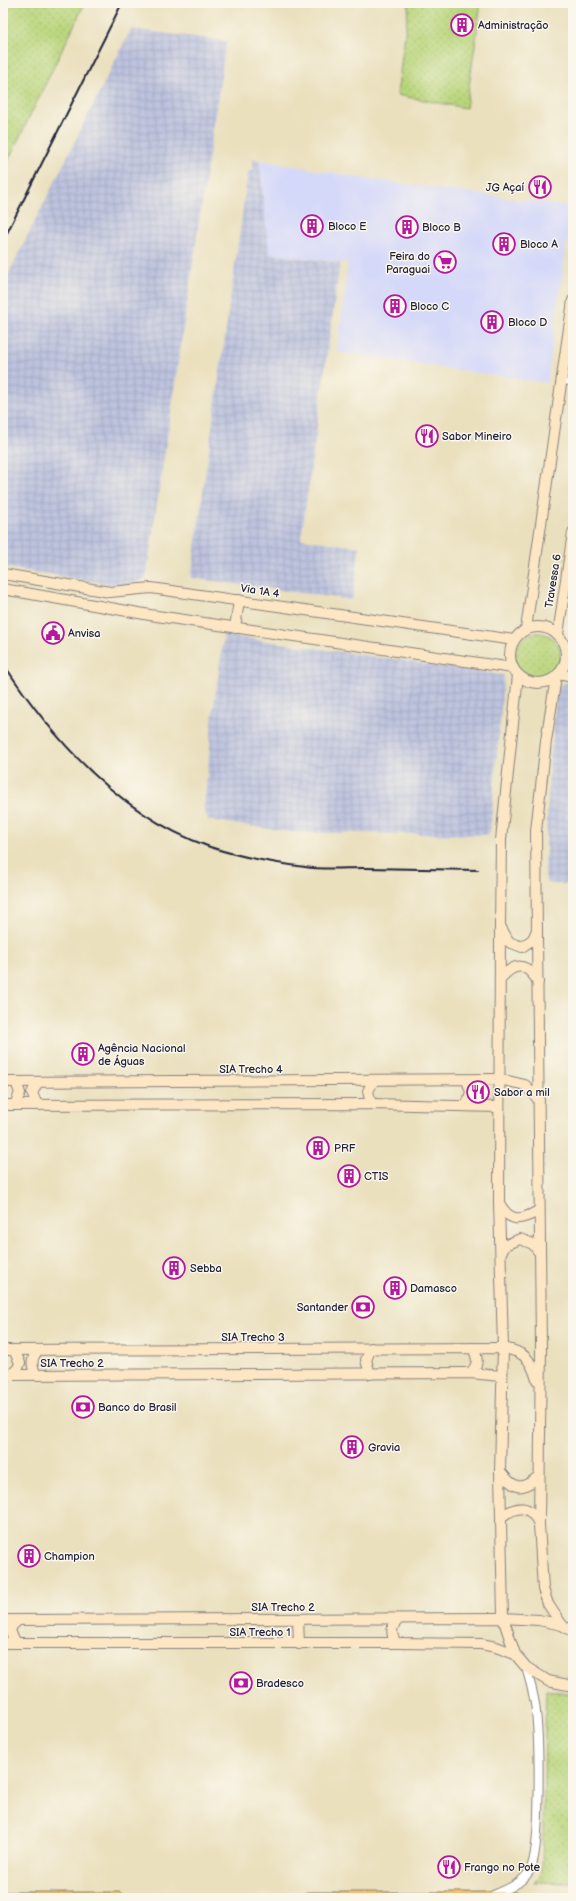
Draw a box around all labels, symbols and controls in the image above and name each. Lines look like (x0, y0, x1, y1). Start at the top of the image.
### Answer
building icon: Administração (449, 12, 475, 38)
place label: Administração (478, 19, 548, 32)
restaurant icon: JG Açaí (527, 174, 553, 200)
place label: JG Açaí (486, 181, 524, 194)
building icon: Bloco E (299, 213, 325, 239)
building icon: Bloco B (394, 214, 420, 240)
place label: Bloco E (328, 220, 366, 233)
place label: Bloco B (422, 221, 461, 234)
building icon: Bloco A (491, 231, 517, 257)
place label: Bloco A (520, 238, 558, 251)
supermarket icon: Feira do Paraguai (432, 249, 458, 275)
place label: Feira do Paraguai (386, 250, 430, 276)
building icon: Bloco C (382, 293, 408, 319)
place label: Bloco C (410, 300, 449, 313)
building icon: Bloco D (479, 309, 505, 335)
place label: Bloco D (508, 316, 547, 329)
restaurant icon: Sabor Mineiro (414, 423, 440, 449)
place label: Sabor Mineiro (442, 430, 512, 443)
street label: Travessa 6 (542, 553, 564, 609)
street label: Via 1A 4 (240, 582, 281, 601)
public building icon: Anvisa (40, 620, 66, 646)
place label: Anvisa (68, 627, 100, 640)
building icon: Agência Nacional de Águas (70, 1041, 96, 1067)
place label: Agência Nacional de Águas (98, 1042, 185, 1068)
street label: SIA Trecho 4 (219, 1063, 283, 1076)
restaurant icon: Sabor a mil (465, 1079, 491, 1105)
place label: Sabor a mil (494, 1086, 550, 1099)
building icon: PRF (305, 1135, 331, 1161)
place label: PRF (334, 1142, 356, 1155)
building icon: CTIS (336, 1163, 362, 1189)
place label: CTIS (364, 1170, 389, 1183)
building icon: Sebba (161, 1255, 187, 1281)
place label: Sebba (190, 1262, 222, 1275)
building icon: Damasco (382, 1275, 408, 1301)
place label: Damasco (410, 1282, 457, 1295)
bank icon: Santander (350, 1294, 376, 1320)
place label: Santander (297, 1301, 349, 1314)
street label: SIA Trecho 3 (221, 1331, 285, 1344)
street label: SIA Trecho 2 (40, 1357, 104, 1370)
bank icon: Banco do Brasil (70, 1394, 96, 1420)
place label: Banco do Brasil (98, 1401, 177, 1414)
building icon: Gravia (339, 1434, 365, 1460)
place label: Gravia (368, 1441, 400, 1454)
building icon: Champion (16, 1543, 42, 1569)
place label: Champion (44, 1550, 95, 1563)
street label: SIA Trecho 2 (251, 1601, 315, 1614)
street label: SIA Trecho 1 (229, 1626, 291, 1639)
bank icon: Bradesco (228, 1670, 254, 1696)
place label: Bradesco (256, 1677, 304, 1690)
restaurant icon: Frango no Pote (436, 1854, 462, 1880)
place label: Frango no Pote (464, 1861, 540, 1874)

